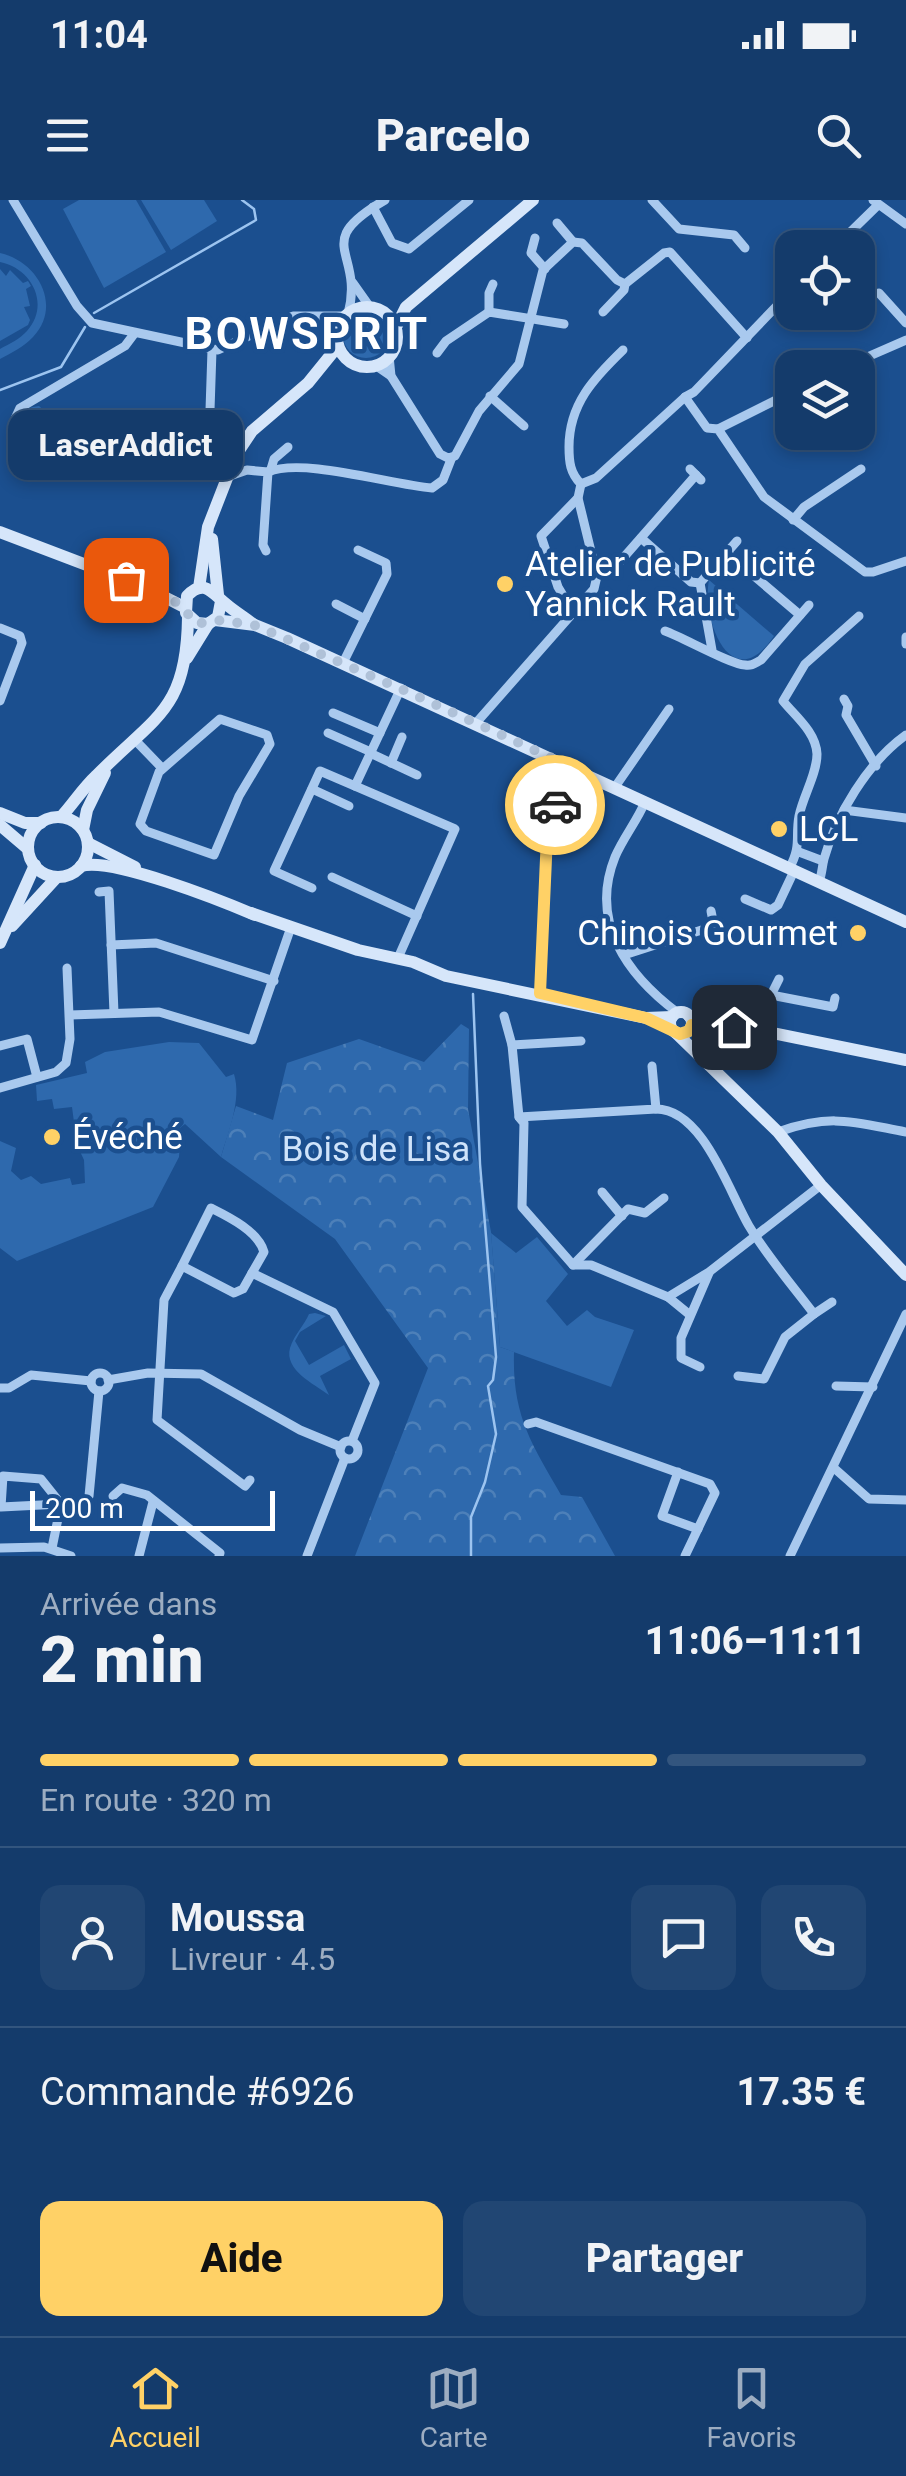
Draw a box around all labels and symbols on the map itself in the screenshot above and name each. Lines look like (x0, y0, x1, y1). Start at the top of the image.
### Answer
district label: BOWSPRIT (184, 307, 430, 360)
callout: LaserAddict (8, 410, 244, 480)
pin (84, 538, 169, 623)
place label: Atelier de Publicité Yannick Rault (525, 544, 816, 625)
marker: Atelier de Publicité Yannick Rault (494, 573, 516, 595)
courier (505, 755, 605, 855)
place label: LCL (799, 809, 858, 850)
marker: LCL (768, 818, 790, 840)
place label: Chinois Gourmet (577, 913, 838, 954)
marker: Chinois Gourmet (847, 922, 869, 944)
pin (692, 985, 777, 1070)
place label: Évéché (72, 1117, 183, 1158)
marker: Évéché (41, 1126, 63, 1148)
park label: Bois de Lisa (282, 1129, 470, 1170)
scale bar (30, 1486, 275, 1530)

